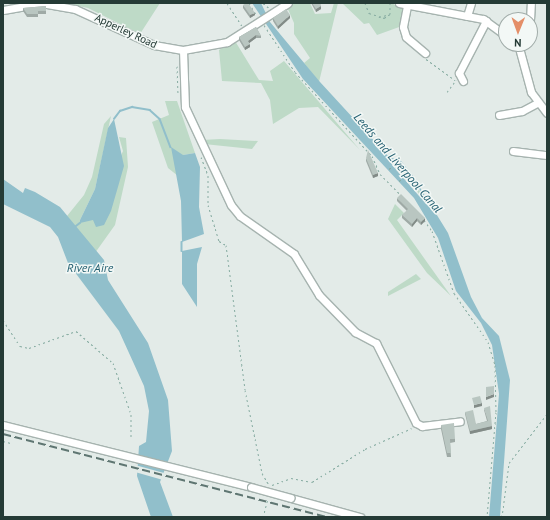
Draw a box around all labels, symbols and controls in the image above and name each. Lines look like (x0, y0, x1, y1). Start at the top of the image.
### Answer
street label: Apperley Road (93, 11, 159, 51)
north arrow (498, 12, 538, 52)
text: N (514, 36, 522, 50)
water label: Leeds and Liverpool Canal (351, 110, 445, 216)
water label: River Aire (67, 261, 113, 275)

